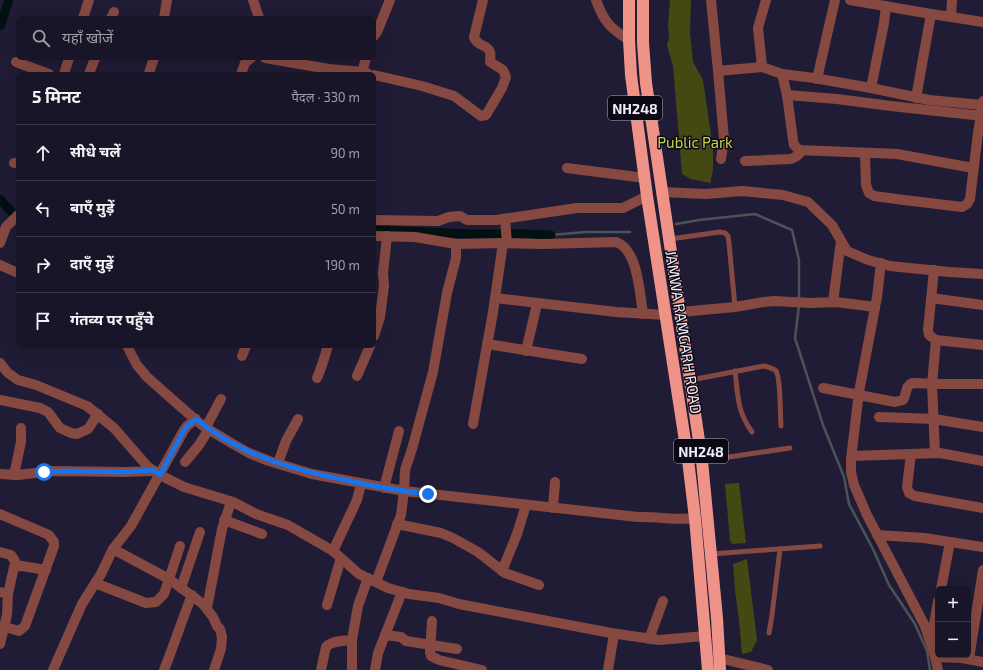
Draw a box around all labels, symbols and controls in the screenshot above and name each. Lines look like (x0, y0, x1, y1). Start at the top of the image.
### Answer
search box (16, 16, 376, 60)
icon: search (30, 27, 52, 49)
text: यहाँ खोजें (62, 28, 113, 46)
text: 5 मिनट (32, 86, 81, 106)
text: पैदल · 330 m (291, 89, 360, 105)
road number: NH248 (608, 96, 662, 120)
park label: Public Park (657, 133, 733, 151)
icon: ahead (32, 142, 54, 164)
text: सीधे चलें (70, 142, 121, 160)
text: 90 m (330, 145, 360, 161)
icon: left (32, 198, 54, 220)
text: बाएँ मुड़ें (70, 198, 114, 216)
text: 50 m (331, 201, 360, 217)
street label: JAMWA RAMGARH ROAD (662, 249, 706, 415)
icon: right (32, 254, 54, 276)
text: दाएँ मुड़ें (70, 254, 114, 272)
text: 190 m (325, 257, 360, 273)
icon: arrive (32, 310, 54, 332)
text: गंतव्य पर पहुँचे (70, 310, 154, 328)
road number: NH248 (674, 439, 728, 463)
route start (35, 463, 53, 481)
route end (419, 485, 437, 503)
map controls (935, 586, 971, 658)
button: + (935, 586, 971, 622)
button: − (935, 622, 971, 658)

